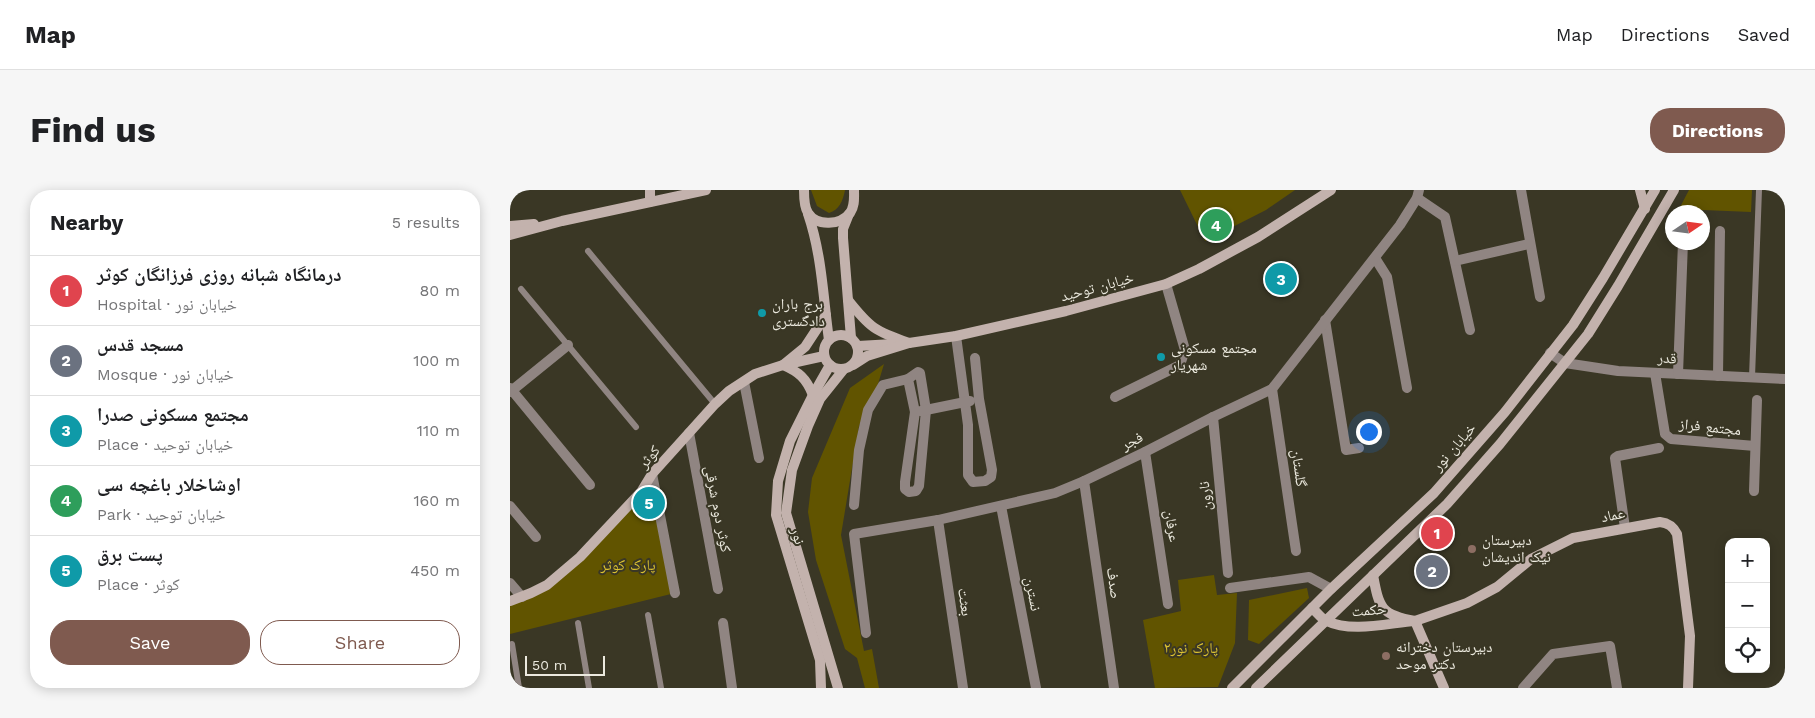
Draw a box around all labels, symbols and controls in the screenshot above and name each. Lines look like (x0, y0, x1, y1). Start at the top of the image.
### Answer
text: Map (25, 21, 76, 49)
text: Map (1556, 24, 1593, 45)
text: Directions (1621, 24, 1710, 45)
text: Saved (1738, 24, 1790, 45)
button: Directions (1650, 108, 1785, 153)
text: Find us (30, 109, 156, 151)
north arrow (1665, 205, 1710, 250)
pin: 4 (1200, 206, 1232, 244)
text: Nearby (50, 210, 123, 235)
text: 5 results (392, 213, 460, 232)
pin: 3 (1265, 260, 1297, 298)
text: درمانگاه شبانه روزی فرزانگان کوثر (97, 263, 341, 286)
street label: خیابان توحید (1059, 269, 1136, 306)
text: 1 (63, 281, 69, 300)
text: 80 m (419, 281, 460, 300)
text: Hospital · خیابان نور (97, 295, 237, 314)
place label: برج باران دادگستری (772, 295, 825, 331)
marker: برج باران دادگستری (756, 307, 768, 319)
text: مسجد قدس (97, 333, 184, 356)
place label: مجتمع مسکونی شهریار (1170, 339, 1257, 374)
street label: قدر (1656, 348, 1677, 367)
text: 2 (61, 351, 71, 370)
text: 100 m (413, 351, 460, 370)
marker: مجتمع مسکونی شهریار (1155, 351, 1167, 363)
text: Mosque · خیابان نور (97, 365, 234, 384)
text: مجتمع مسکونی صدرا (97, 403, 249, 426)
street label: مجتمع فراز (1677, 415, 1742, 440)
your location (1356, 419, 1382, 445)
street label: خیابان نور (1428, 419, 1481, 476)
text: 3 (61, 421, 71, 440)
text: 110 m (417, 421, 460, 440)
street label: فجر (1117, 428, 1146, 455)
text: Place · خیابان توحید (97, 435, 233, 454)
street label: کوثر (634, 442, 664, 473)
street label: گلستان (1286, 448, 1311, 488)
street label: کوثر دوم شرقی (700, 464, 735, 554)
text: اوشاخلار باغچه سی (97, 473, 241, 496)
street label: نارون (1195, 480, 1216, 511)
pin: 5 (633, 484, 665, 522)
text: 4 (61, 491, 71, 510)
text: 160 m (413, 491, 460, 510)
street label: عماد (1600, 504, 1627, 526)
text: Park · خیابان توحید (97, 505, 225, 524)
street label: عرفان (1160, 509, 1183, 544)
pin: 1 (1421, 514, 1453, 552)
street label: نور (787, 524, 809, 547)
place label: دبیرستان نیک اندیشان (1482, 531, 1551, 567)
map controls (1725, 538, 1770, 673)
button: + (1725, 538, 1770, 583)
text: پست برق (97, 543, 163, 566)
marker: دبیرستان نیک اندیشان (1466, 543, 1478, 555)
pin: 2 (1416, 552, 1448, 590)
park label: پارک کوثر (599, 556, 656, 574)
text: 5 (61, 561, 71, 580)
text: 450 m (410, 561, 460, 580)
street label: صدف (1103, 566, 1125, 600)
text: Place · کوثر (97, 575, 180, 594)
street label: نسترن (1020, 575, 1045, 613)
button: − (1725, 583, 1770, 628)
street label: بعثت (954, 587, 976, 617)
street label: حکمت (1351, 599, 1388, 620)
button: Save (50, 620, 250, 665)
button: Share (260, 620, 460, 665)
button: locate (1725, 628, 1770, 673)
place label: دبیرستان دخترانه دکتر موحد (1396, 638, 1492, 673)
park label: پارک نور۲ (1164, 639, 1218, 657)
marker: دبیرستان دخترانه دکتر موحد (1380, 650, 1392, 662)
scale bar (525, 653, 605, 676)
text: 50 m (532, 657, 567, 673)

